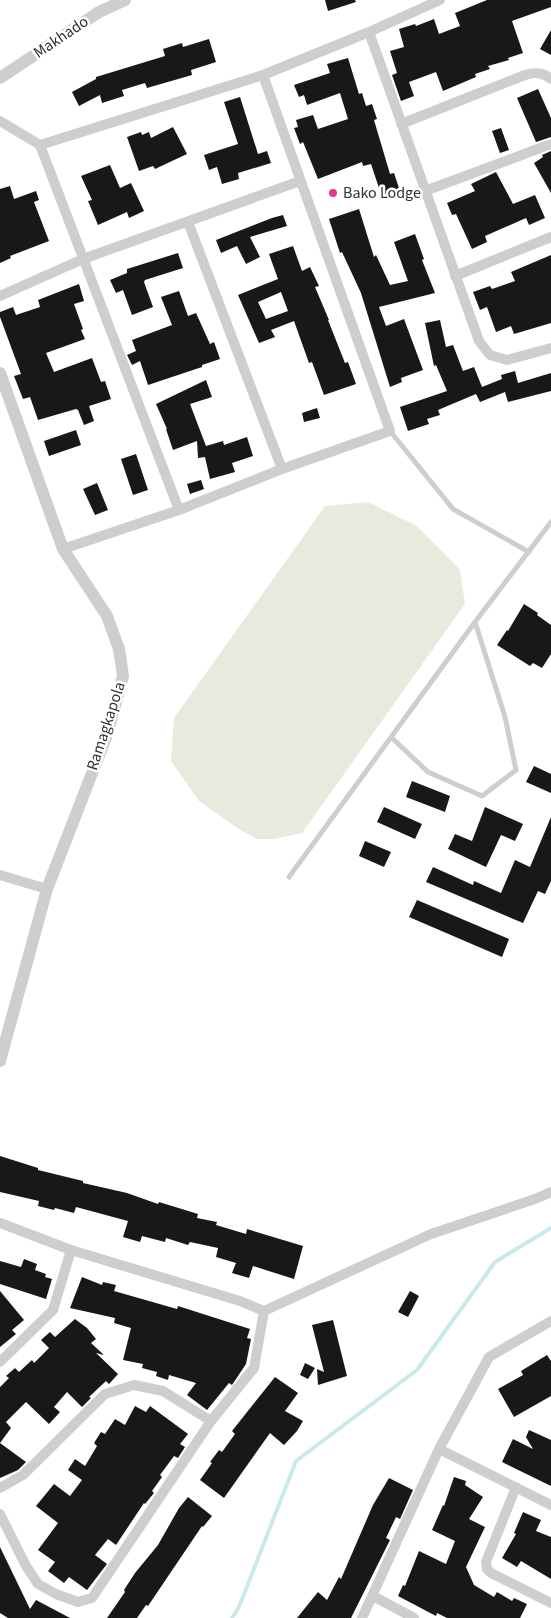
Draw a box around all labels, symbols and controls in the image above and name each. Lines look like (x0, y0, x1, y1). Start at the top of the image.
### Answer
street label: Makhado (29, 11, 93, 63)
place label: Bako Lodge (343, 182, 421, 204)
marker: Bako Lodge (327, 187, 339, 199)
street label: Ramagkapola (81, 679, 131, 773)

